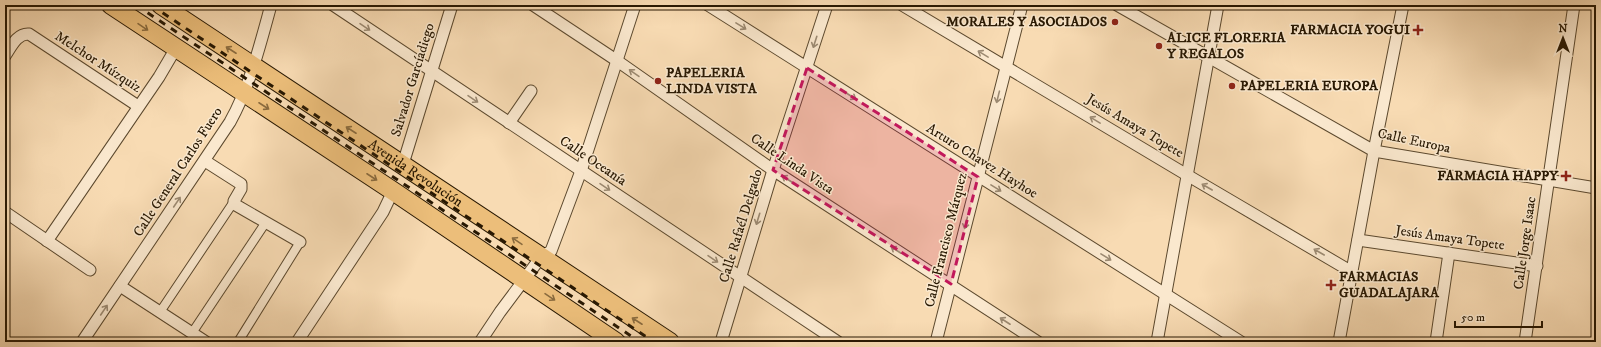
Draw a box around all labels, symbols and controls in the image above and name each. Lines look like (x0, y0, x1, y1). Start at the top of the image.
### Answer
place label: MORALES Y ASOCIADOS (946, 13, 1107, 31)
marker: MORALES Y ASOCIADOS (1110, 17, 1120, 27)
north arrow (1543, 18, 1583, 58)
street label: Salvador Garcíadiego (387, 21, 439, 139)
place label: FARMACIA YOGUI (1290, 21, 1410, 39)
one-way arrow (138, 22, 149, 31)
one-way arrow (735, 22, 746, 30)
text: N (1558, 22, 1568, 36)
one-way arrow (359, 23, 370, 31)
marker: FARMACIA YOGUI (1413, 25, 1423, 35)
street label: Melchor Múzquiz (51, 27, 145, 97)
place label: ALICE FLORERIA Y REGALOS (1166, 29, 1287, 63)
one-way arrow (811, 35, 818, 48)
marker: ALICE FLORERIA Y REGALOS (1154, 41, 1164, 51)
one-way arrow (225, 46, 236, 55)
one-way arrow (977, 49, 989, 57)
place label: PAPELERIA LINDA VISTA (666, 64, 758, 98)
one-way arrow (629, 69, 640, 77)
marker: PAPELERIA LINDA VISTA (653, 76, 663, 86)
place label: PAPELERIA EUROPA (1240, 77, 1379, 95)
marker: PAPELERIA EUROPA (1227, 81, 1237, 91)
street label: Jesús Amaya Topete (1081, 89, 1187, 162)
one-way arrow (994, 90, 1001, 103)
one-way arrow (845, 92, 856, 100)
one-way arrow (467, 95, 478, 103)
one-way arrow (258, 102, 269, 110)
street label: Calle General Carlos Fuero (129, 104, 227, 240)
one-way arrow (1089, 116, 1101, 124)
street label: Arturo Chavez Hayhoe (923, 119, 1041, 203)
street label: Calle Europa (1376, 124, 1452, 158)
one-way arrow (346, 126, 357, 134)
street label: Calle Linda Vista (747, 129, 837, 199)
street label: Calle Oceanía (556, 132, 630, 190)
street label: Avenida Revolución (364, 135, 467, 212)
street label: Calle Rafaél Delgado (715, 167, 767, 285)
place label: FARMACIA HAPPY (1437, 167, 1559, 185)
street label: Calle Francisco Márquez (921, 171, 971, 309)
marker: FARMACIA HAPPY (1561, 171, 1571, 181)
one-way arrow (366, 173, 377, 181)
one-way arrow (782, 175, 793, 183)
one-way arrow (599, 182, 610, 191)
one-way arrow (1201, 182, 1213, 190)
one-way arrow (990, 185, 1002, 193)
street label: Calle Jorge Isaac (1510, 195, 1540, 291)
one-way arrow (173, 197, 181, 208)
one-way arrow (754, 212, 761, 225)
one-way arrow (962, 216, 969, 229)
street label: Jesús Amaya Topete (1392, 221, 1506, 255)
one-way arrow (512, 237, 523, 245)
one-way arrow (890, 245, 902, 253)
one-way arrow (1313, 248, 1325, 256)
one-way arrow (1100, 254, 1112, 262)
one-way arrow (707, 255, 718, 263)
place label: FARMACIAS GUADALAJARA (1339, 268, 1440, 302)
marker: FARMACIAS GUADALAJARA (1326, 280, 1336, 290)
one-way arrow (544, 293, 555, 301)
scale bar (1455, 303, 1542, 329)
one-way arrow (100, 305, 108, 316)
text: 50 m (1461, 310, 1485, 325)
one-way arrow (631, 316, 643, 324)
one-way arrow (999, 316, 1011, 324)

